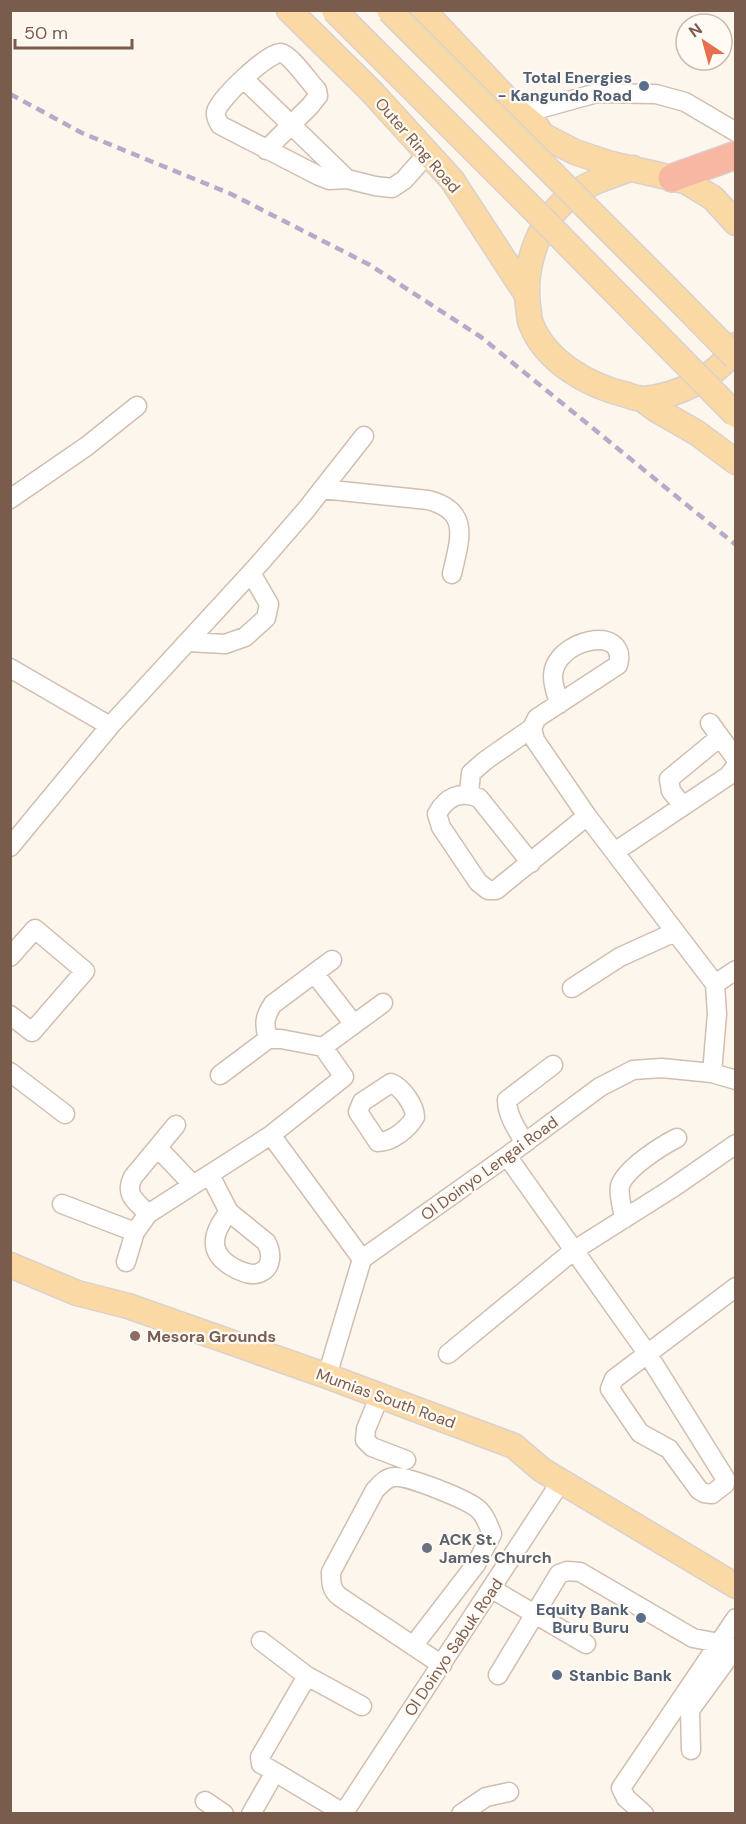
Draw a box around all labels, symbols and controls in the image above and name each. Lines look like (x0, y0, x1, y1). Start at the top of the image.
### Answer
scale bar (15, 12, 132, 50)
north arrow (674, 12, 734, 72)
text: N (685, 18, 706, 42)
text: 50 m (24, 21, 68, 45)
place label: Total Energies - Kangundo Road (497, 67, 632, 106)
marker: Total Energies - Kangundo Road (637, 79, 651, 93)
street label: Outer Ring Road (370, 93, 465, 197)
street label: Ol Doinyo Lengai Road (416, 1111, 562, 1225)
place label: Mesora Grounds (147, 1326, 276, 1347)
marker: Mesora Grounds (128, 1329, 142, 1343)
street label: Mumias South Road (313, 1364, 458, 1433)
place label: ACK St. James Church (439, 1529, 552, 1568)
marker: ACK St. James Church (420, 1541, 434, 1555)
street label: Ol Doinyo Sabuk Road (399, 1574, 507, 1720)
place label: Equity Bank Buru Buru (536, 1599, 630, 1638)
marker: Equity Bank Buru Buru (634, 1611, 648, 1625)
place label: Stanbic Bank (569, 1665, 673, 1686)
marker: Stanbic Bank (550, 1668, 564, 1682)

